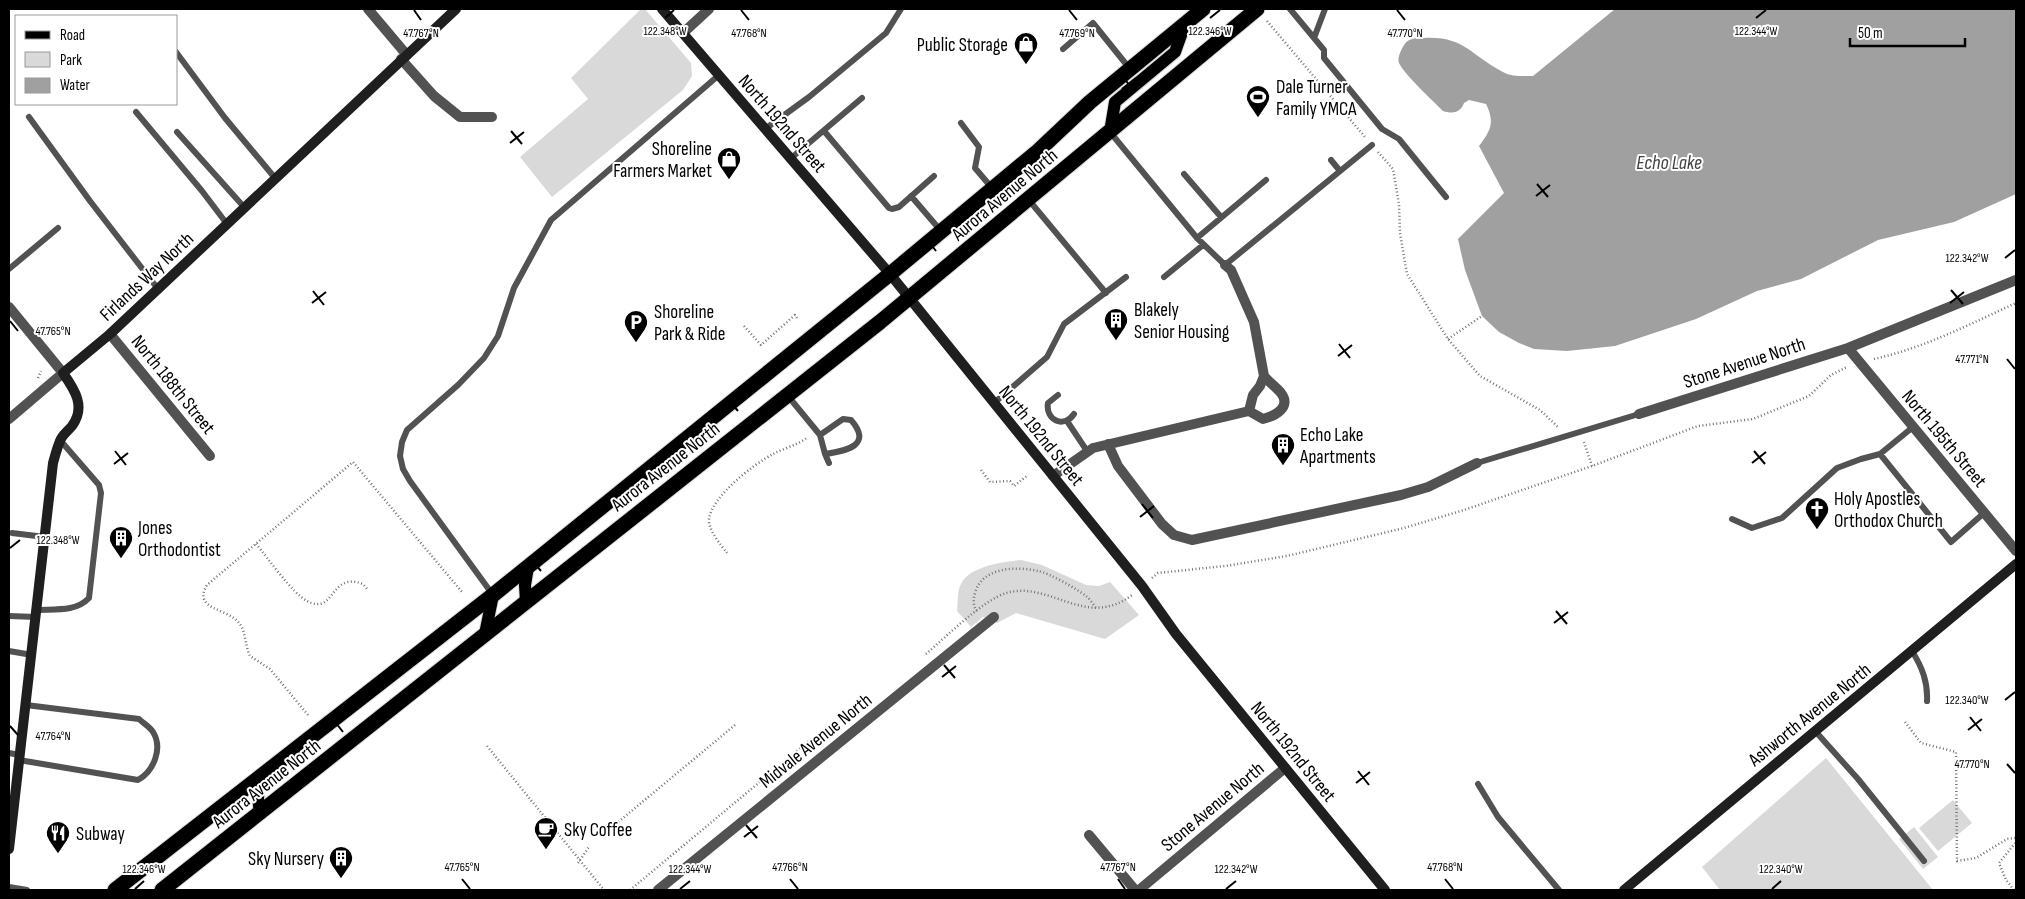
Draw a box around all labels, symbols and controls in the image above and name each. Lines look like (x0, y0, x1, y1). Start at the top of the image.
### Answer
legend (15, 15, 178, 105)
scale bar (1850, 15, 1965, 47)
text: 122.348°W (643, 24, 687, 39)
text: 122.346°W (1188, 24, 1232, 39)
text: 122.344°W (1735, 24, 1777, 39)
text: 50 m (1858, 24, 1883, 43)
text: Road (60, 26, 85, 45)
text: 47.767°N (403, 26, 439, 41)
text: 47.768°N (731, 26, 767, 41)
text: 47.769°N (1059, 26, 1095, 41)
text: 47.770°N (1387, 26, 1423, 41)
shop icon: Public Storage (1013, 31, 1039, 65)
place label: Public Storage (917, 34, 1008, 57)
text: Park (60, 51, 82, 70)
street label: North 192nd Street (733, 70, 831, 178)
text: Water (60, 76, 91, 95)
place label: Dale Turner Family YMCA (1276, 76, 1357, 121)
sports icon: Dale Turner Family YMCA (1245, 84, 1271, 118)
place label: Shoreline Farmers Market (613, 138, 712, 183)
street label: Aurora Avenue North (947, 144, 1063, 247)
shop icon: Shoreline Farmers Market (716, 146, 742, 180)
water label: Echo Lake (1636, 151, 1702, 175)
street label: Firlands Way North (95, 228, 199, 326)
text: 122.342°W (1946, 251, 1989, 266)
place label: Blakely Senior Housing (1134, 299, 1230, 344)
place label: Shoreline Park & Ride (654, 301, 725, 346)
building icon: Blakely Senior Housing (1103, 307, 1129, 341)
parking icon: Shoreline Park & Ride (623, 309, 649, 343)
text: 47.765°N (35, 324, 71, 339)
street label: North 188th Street (126, 331, 220, 439)
street label: Stone Avenue North (1680, 333, 1808, 394)
text: 47.771°N (1955, 352, 1989, 367)
street label: North 192nd Street (993, 381, 1088, 491)
street label: North 195th Street (1896, 386, 1991, 492)
street label: Aurora Avenue North (606, 418, 725, 517)
place label: Echo Lake Apartments (1299, 424, 1376, 469)
building icon: Echo Lake Apartments (1270, 432, 1296, 466)
place label: Holy Apostles Orthodox Church (1834, 488, 1943, 533)
church icon: Holy Apostles Orthodox Church (1804, 496, 1830, 530)
place label: Jones Orthodontist (137, 517, 221, 562)
building icon: Jones Orthodontist (108, 525, 134, 559)
text: 122.348°W (36, 533, 80, 548)
street label: Ashworth Avenue North (1743, 659, 1876, 772)
street label: Midvale Avenue North (755, 689, 877, 794)
text: 122.340°W (1945, 693, 1989, 708)
street label: North 192nd Street (1245, 697, 1340, 807)
text: 47.764°N (35, 729, 71, 744)
street label: Aurora Avenue North (207, 735, 326, 834)
street label: Stone Avenue North (1157, 757, 1269, 857)
text: 47.770°N (1954, 757, 1990, 772)
cafe icon: Sky Coffee (533, 816, 559, 850)
place label: Sky Coffee (564, 819, 632, 842)
restaurant icon: Subway (45, 820, 71, 854)
place label: Subway (76, 823, 125, 846)
building icon: Sky Nursery (328, 845, 354, 879)
place label: Sky Nursery (248, 848, 325, 871)
text: 47.765°N (444, 860, 480, 875)
text: 47.766°N (772, 860, 808, 875)
text: 47.767°N (1100, 860, 1136, 875)
text: 47.768°N (1427, 860, 1463, 875)
text: 122.346°W (122, 862, 166, 877)
text: 122.344°W (669, 862, 711, 877)
text: 122.342°W (1215, 862, 1258, 877)
text: 122.340°W (1759, 862, 1803, 877)

